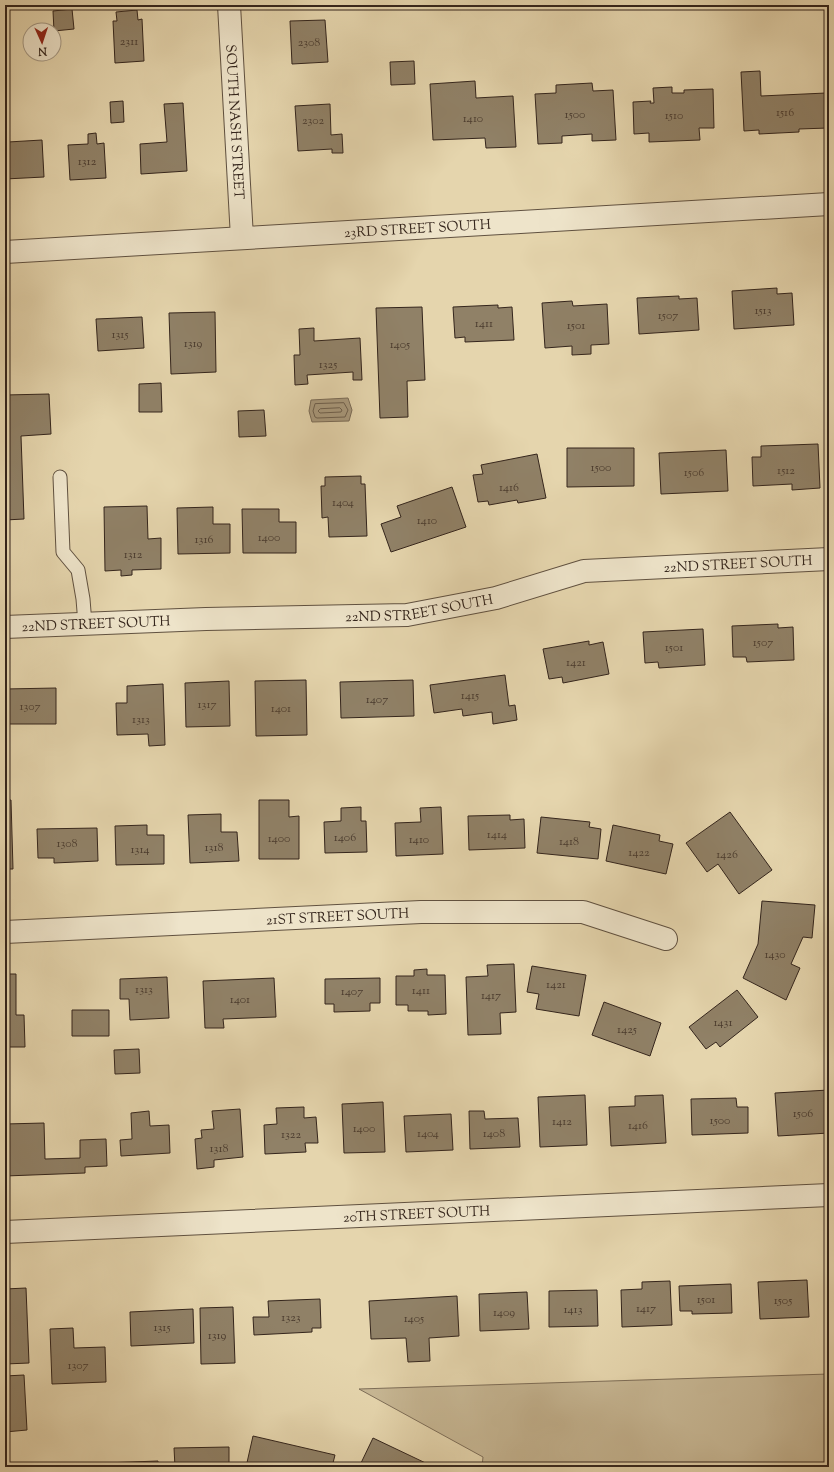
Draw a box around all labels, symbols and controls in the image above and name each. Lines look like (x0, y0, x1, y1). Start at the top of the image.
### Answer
north arrow (22, 22, 62, 62)
house number: 2311 (120, 33, 138, 51)
house number: 2308 (298, 34, 320, 52)
text: N (37, 43, 48, 59)
street label: SOUTH NASH STREET (219, 44, 248, 200)
house number: 1516 (776, 104, 794, 122)
house number: 1500 (565, 106, 585, 124)
house number: 1510 (665, 107, 683, 125)
house number: 1410 (463, 110, 483, 128)
house number: 2302 (302, 112, 324, 130)
house number: 1312 (78, 153, 97, 171)
street label: 23RD STREET SOUTH (343, 216, 491, 244)
house number: 1513 (754, 302, 772, 320)
house number: 1507 (658, 307, 678, 325)
house number: 1411 (475, 315, 493, 333)
house number: 1501 (567, 317, 585, 335)
house number: 1315 (111, 326, 129, 344)
house number: 1319 (184, 335, 203, 353)
house number: 1405 (390, 336, 410, 354)
house number: 1325 (319, 356, 337, 374)
house number: 1500 (591, 459, 611, 477)
house number: 1512 (777, 462, 795, 480)
house number: 1506 (684, 464, 704, 482)
house number: 1416 (499, 479, 519, 497)
house number: 1404 (332, 494, 354, 512)
house number: 1410 (417, 512, 437, 530)
house number: 1400 (258, 529, 280, 547)
house number: 1316 (195, 531, 214, 549)
house number: 1312 (124, 546, 143, 564)
street label: 22ND STREET SOUTH (663, 552, 813, 579)
street label: 22ND STREET SOUTH (345, 591, 495, 628)
street label: 22ND STREET SOUTH (21, 612, 171, 638)
house number: 1507 (753, 634, 773, 652)
house number: 1501 (665, 639, 683, 657)
house number: 1421 (566, 654, 586, 672)
house number: 1415 (461, 687, 479, 705)
house number: 1407 (366, 691, 388, 709)
house number: 1317 (197, 696, 217, 714)
house number: 1307 (19, 698, 41, 716)
house number: 1401 (271, 700, 291, 718)
house number: 1313 (132, 711, 150, 729)
house number: 1414 (487, 826, 507, 844)
house number: 1406 (334, 829, 356, 847)
house number: 1400 (268, 830, 290, 848)
house number: 1410 (409, 831, 429, 849)
house number: 1418 (559, 833, 579, 851)
house number: 1308 (56, 835, 78, 853)
house number: 1318 (204, 839, 224, 857)
house number: 1314 (130, 841, 150, 859)
house number: 1422 (628, 844, 650, 862)
house number: 1426 (716, 846, 738, 864)
street label: 21ST STREET SOUTH (266, 905, 410, 931)
house number: 1430 (764, 946, 786, 964)
house number: 1421 (546, 976, 566, 994)
house number: 1313 (135, 981, 153, 999)
house number: 1411 (412, 982, 430, 1000)
house number: 1407 (341, 983, 363, 1001)
house number: 1417 (481, 987, 501, 1005)
house number: 1401 (230, 991, 250, 1009)
house number: 1431 (713, 1014, 733, 1032)
house number: 1425 (617, 1021, 637, 1039)
house number: 1506 (793, 1105, 813, 1123)
house number: 1500 (710, 1112, 730, 1130)
house number: 1412 (552, 1113, 572, 1131)
house number: 1416 (628, 1117, 648, 1135)
house number: 1400 (353, 1120, 375, 1138)
house number: 1404 (417, 1125, 439, 1143)
house number: 1408 (483, 1125, 505, 1143)
house number: 1322 (281, 1126, 301, 1144)
house number: 1318 (209, 1140, 229, 1158)
street label: 20TH STREET SOUTH (343, 1202, 491, 1229)
house number: 1501 (697, 1291, 715, 1309)
house number: 1505 (774, 1292, 792, 1310)
house number: 1417 (636, 1300, 656, 1318)
house number: 1413 (563, 1301, 583, 1319)
house number: 1409 (493, 1304, 515, 1322)
house number: 1323 (281, 1309, 301, 1327)
house number: 1405 (404, 1310, 424, 1328)
house number: 1315 (153, 1319, 171, 1337)
house number: 1319 (208, 1327, 227, 1345)
house number: 1307 (67, 1357, 89, 1375)

